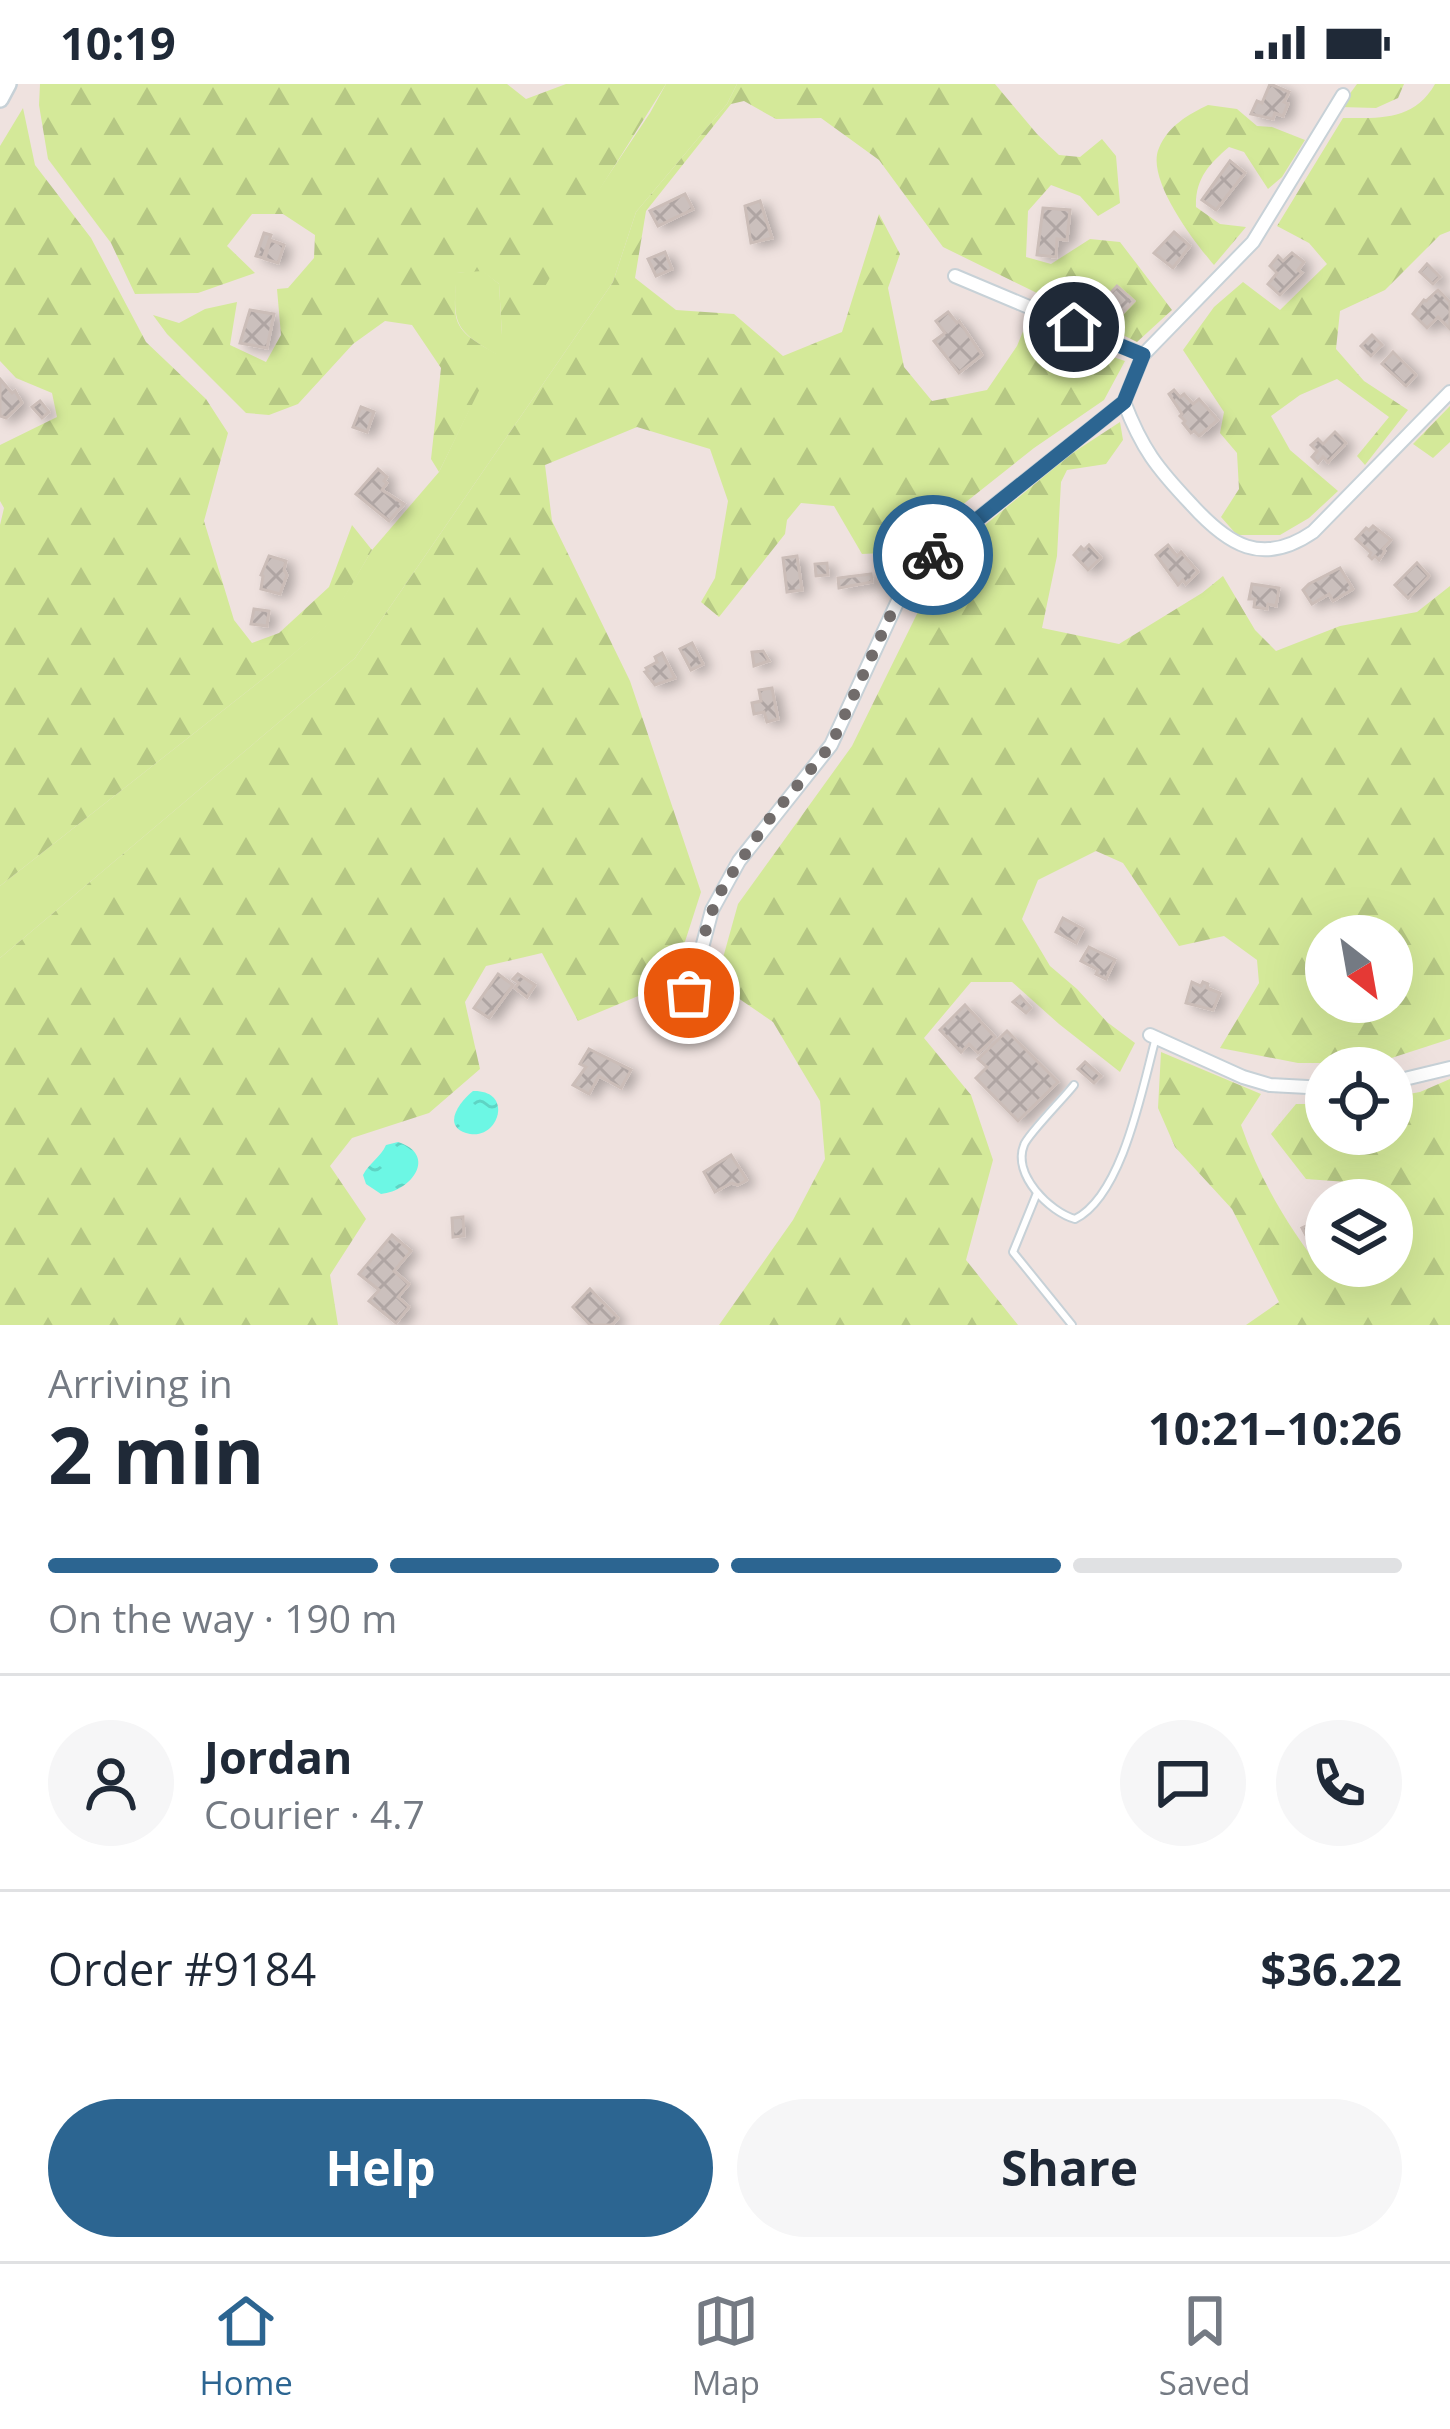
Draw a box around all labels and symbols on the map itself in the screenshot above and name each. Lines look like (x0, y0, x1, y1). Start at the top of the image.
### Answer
pin (1023, 276, 1125, 378)
courier (873, 495, 993, 615)
north arrow (1305, 915, 1413, 1023)
pin (638, 942, 740, 1044)

